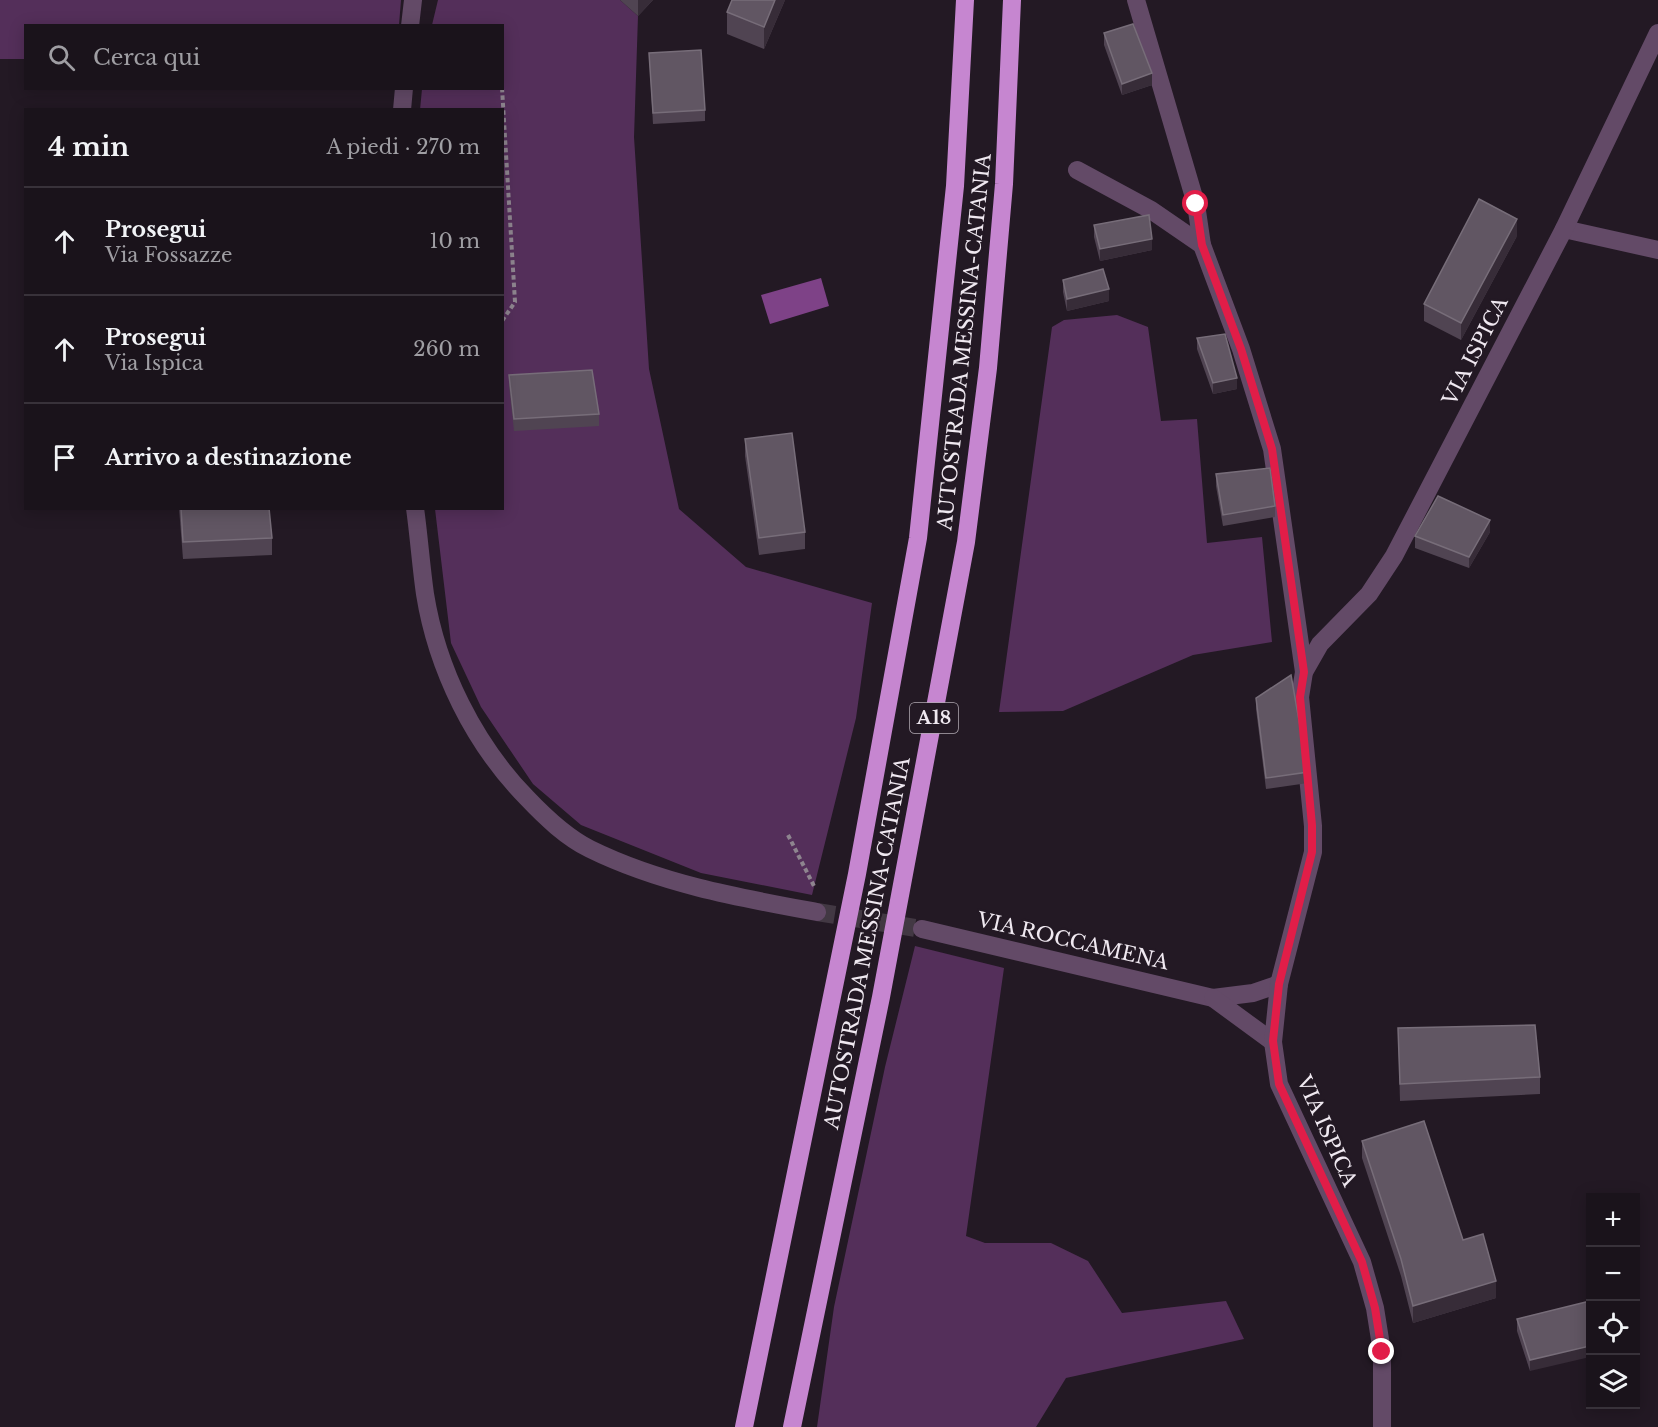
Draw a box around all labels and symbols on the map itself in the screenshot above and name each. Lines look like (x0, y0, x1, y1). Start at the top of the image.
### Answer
street label: AUTOSTRADA MESSINA-CATANIA (932, 152, 996, 533)
route start (1182, 190, 1208, 216)
street label: VIA ISPICA (1437, 292, 1513, 410)
road number: A18 (910, 703, 958, 733)
street label: AUTOSTRADA MESSINA-CATANIA (819, 754, 915, 1132)
street label: VIA ROCCAMENA (974, 907, 1172, 975)
street label: VIA ISPICA (1291, 1071, 1362, 1191)
route end (1368, 1338, 1394, 1364)

